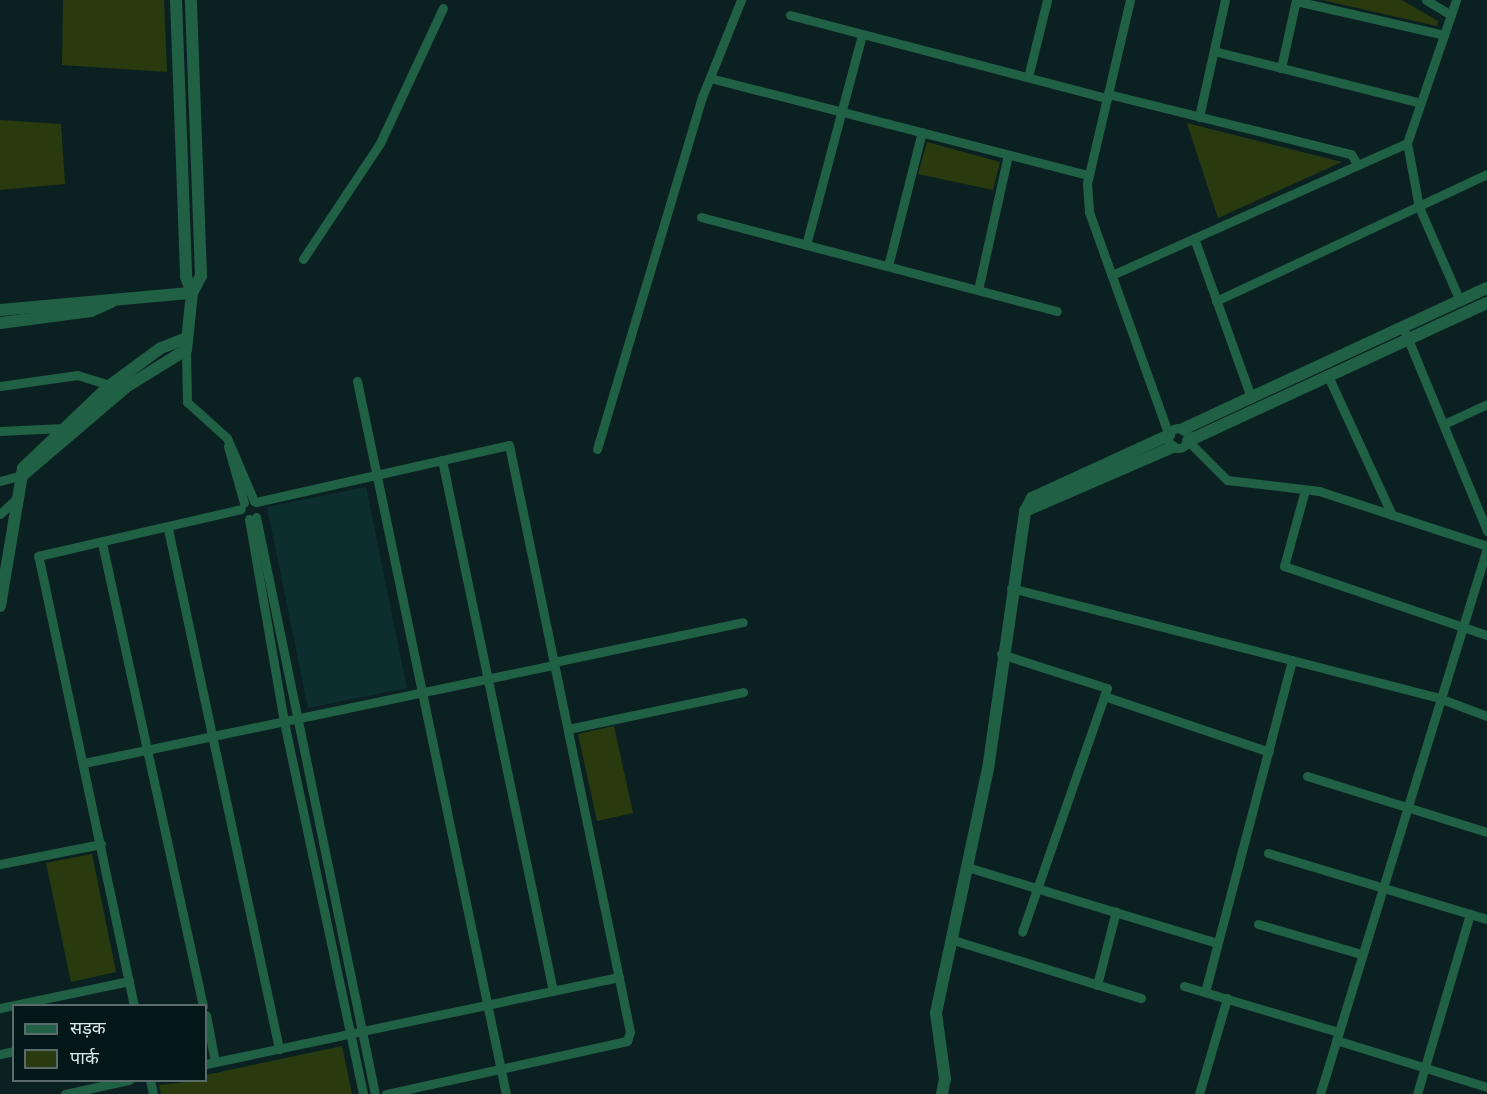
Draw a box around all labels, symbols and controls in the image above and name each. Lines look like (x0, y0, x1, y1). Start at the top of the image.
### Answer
legend (12, 1004, 207, 1082)
text: सड़क (70, 1018, 106, 1041)
text: पार्क (70, 1048, 99, 1071)

